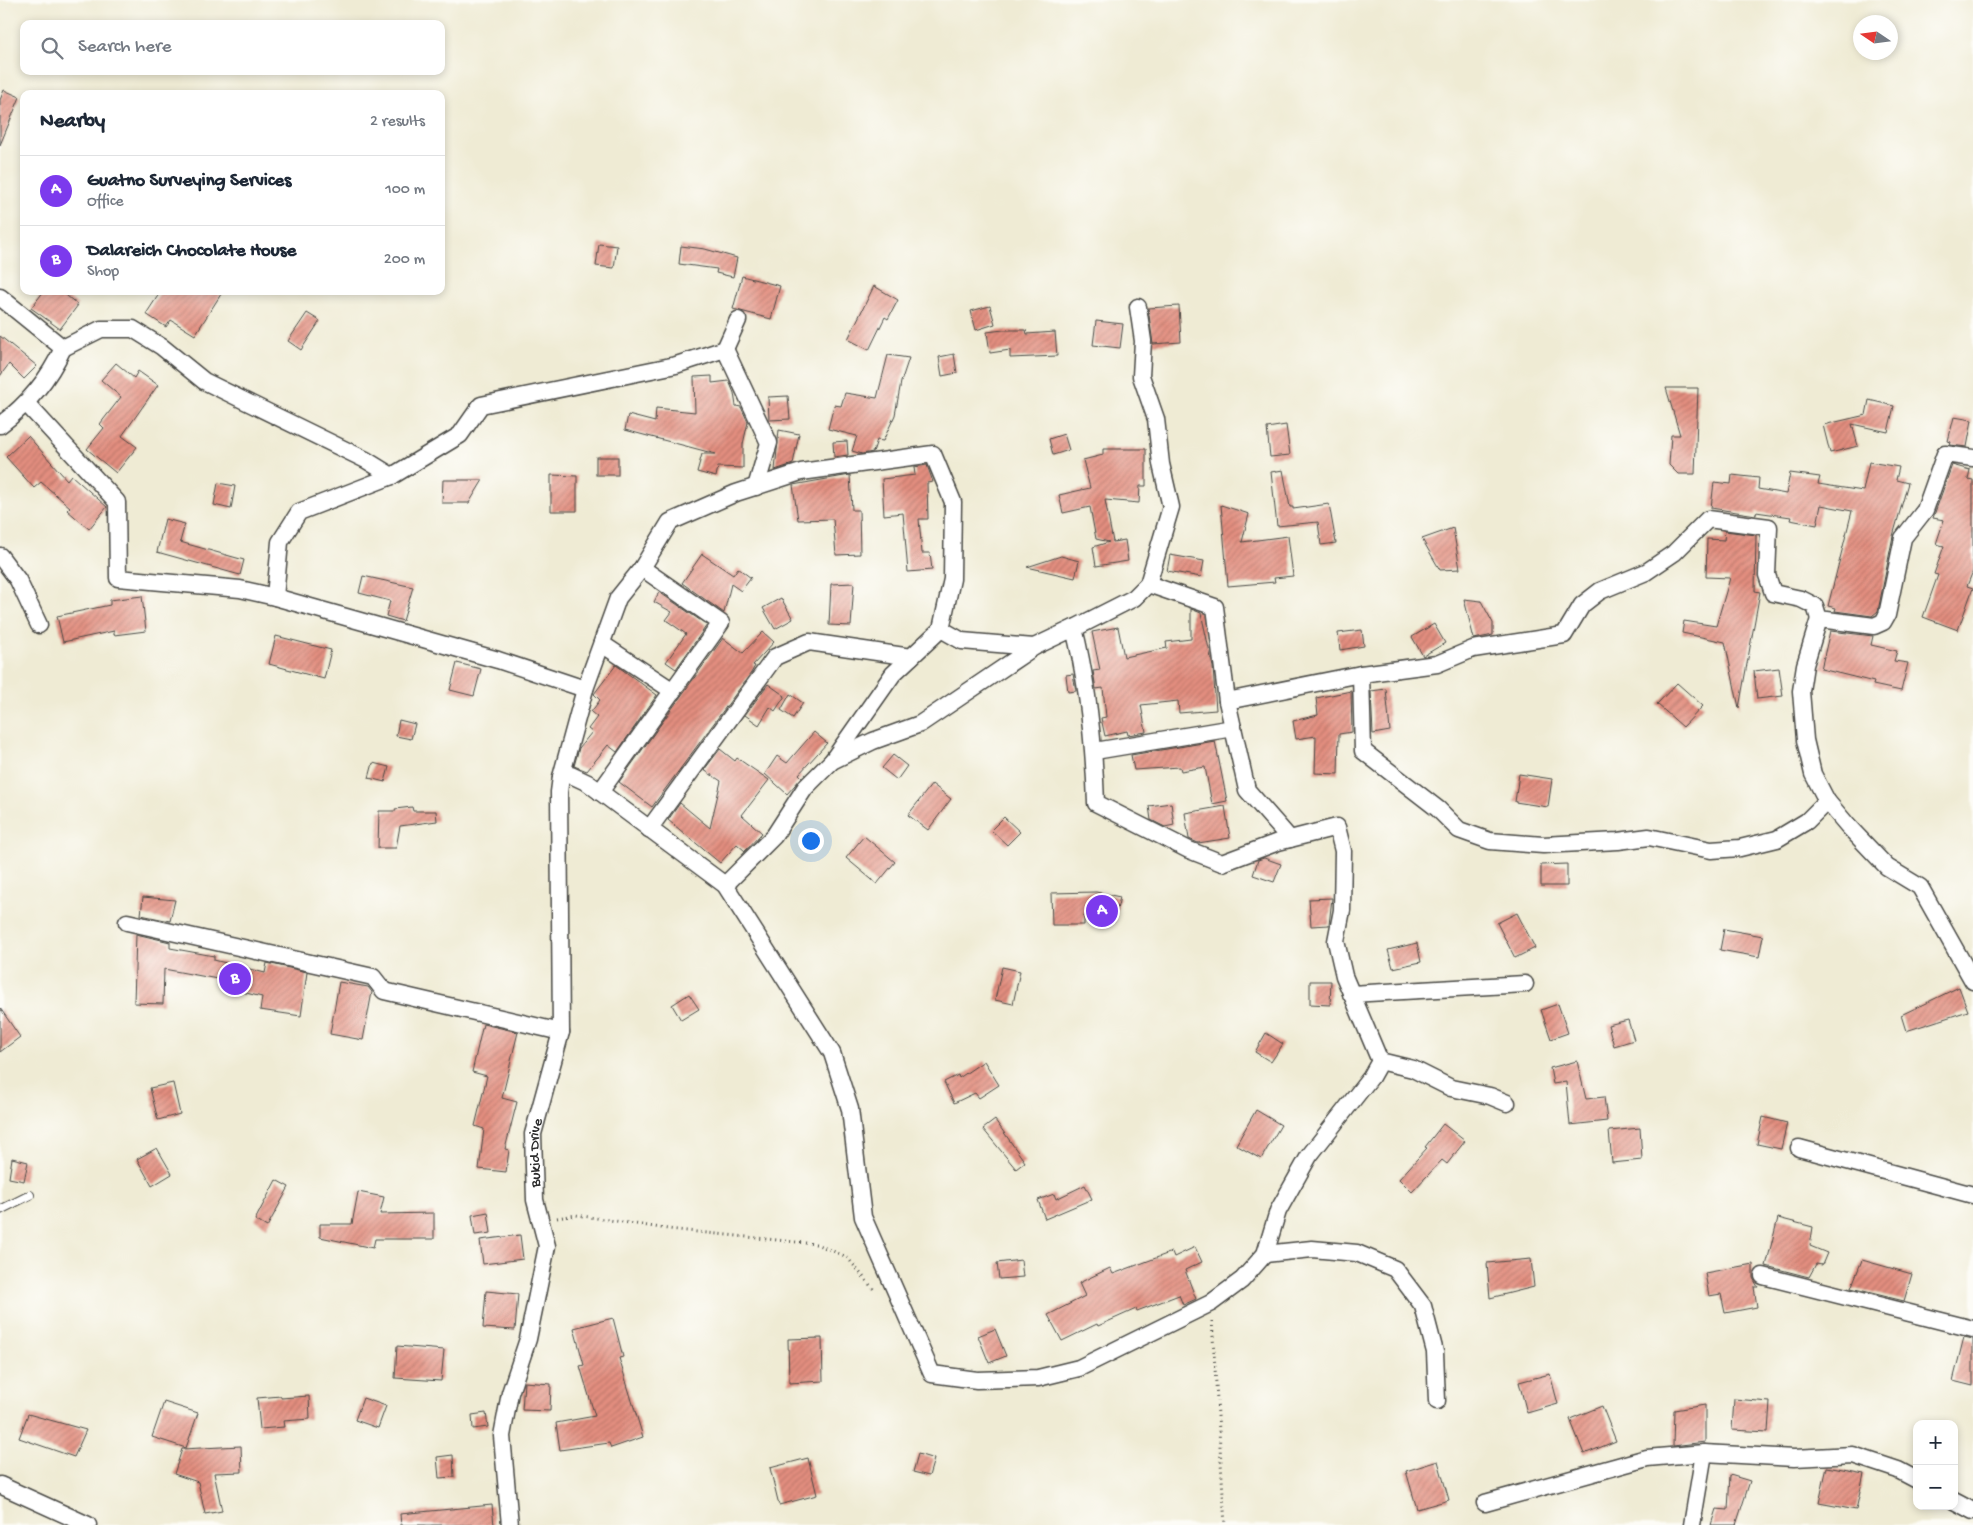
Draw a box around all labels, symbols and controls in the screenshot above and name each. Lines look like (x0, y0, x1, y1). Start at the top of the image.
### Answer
north arrow (1853, 15, 1898, 60)
search box (20, 20, 445, 75)
icon: search (38, 34, 66, 62)
text: Search here (78, 36, 172, 59)
text: Nearby (40, 110, 105, 135)
text: 2 results (370, 113, 425, 132)
text: Guatno Surveying Services (87, 170, 291, 193)
text: A (51, 181, 61, 200)
text: 100 m (385, 181, 425, 200)
text: Office (87, 193, 124, 212)
text: Dalareich Chocolate House (87, 240, 296, 263)
text: B (52, 251, 60, 270)
text: 200 m (384, 251, 425, 270)
text: Shop (87, 263, 119, 282)
your location (798, 828, 824, 854)
pin: A (1086, 892, 1118, 930)
pin: B (219, 960, 251, 998)
street label: Bukid Drive (526, 1116, 548, 1189)
map controls (1913, 1420, 1958, 1510)
button: + (1913, 1420, 1958, 1465)
button: − (1913, 1465, 1958, 1510)

